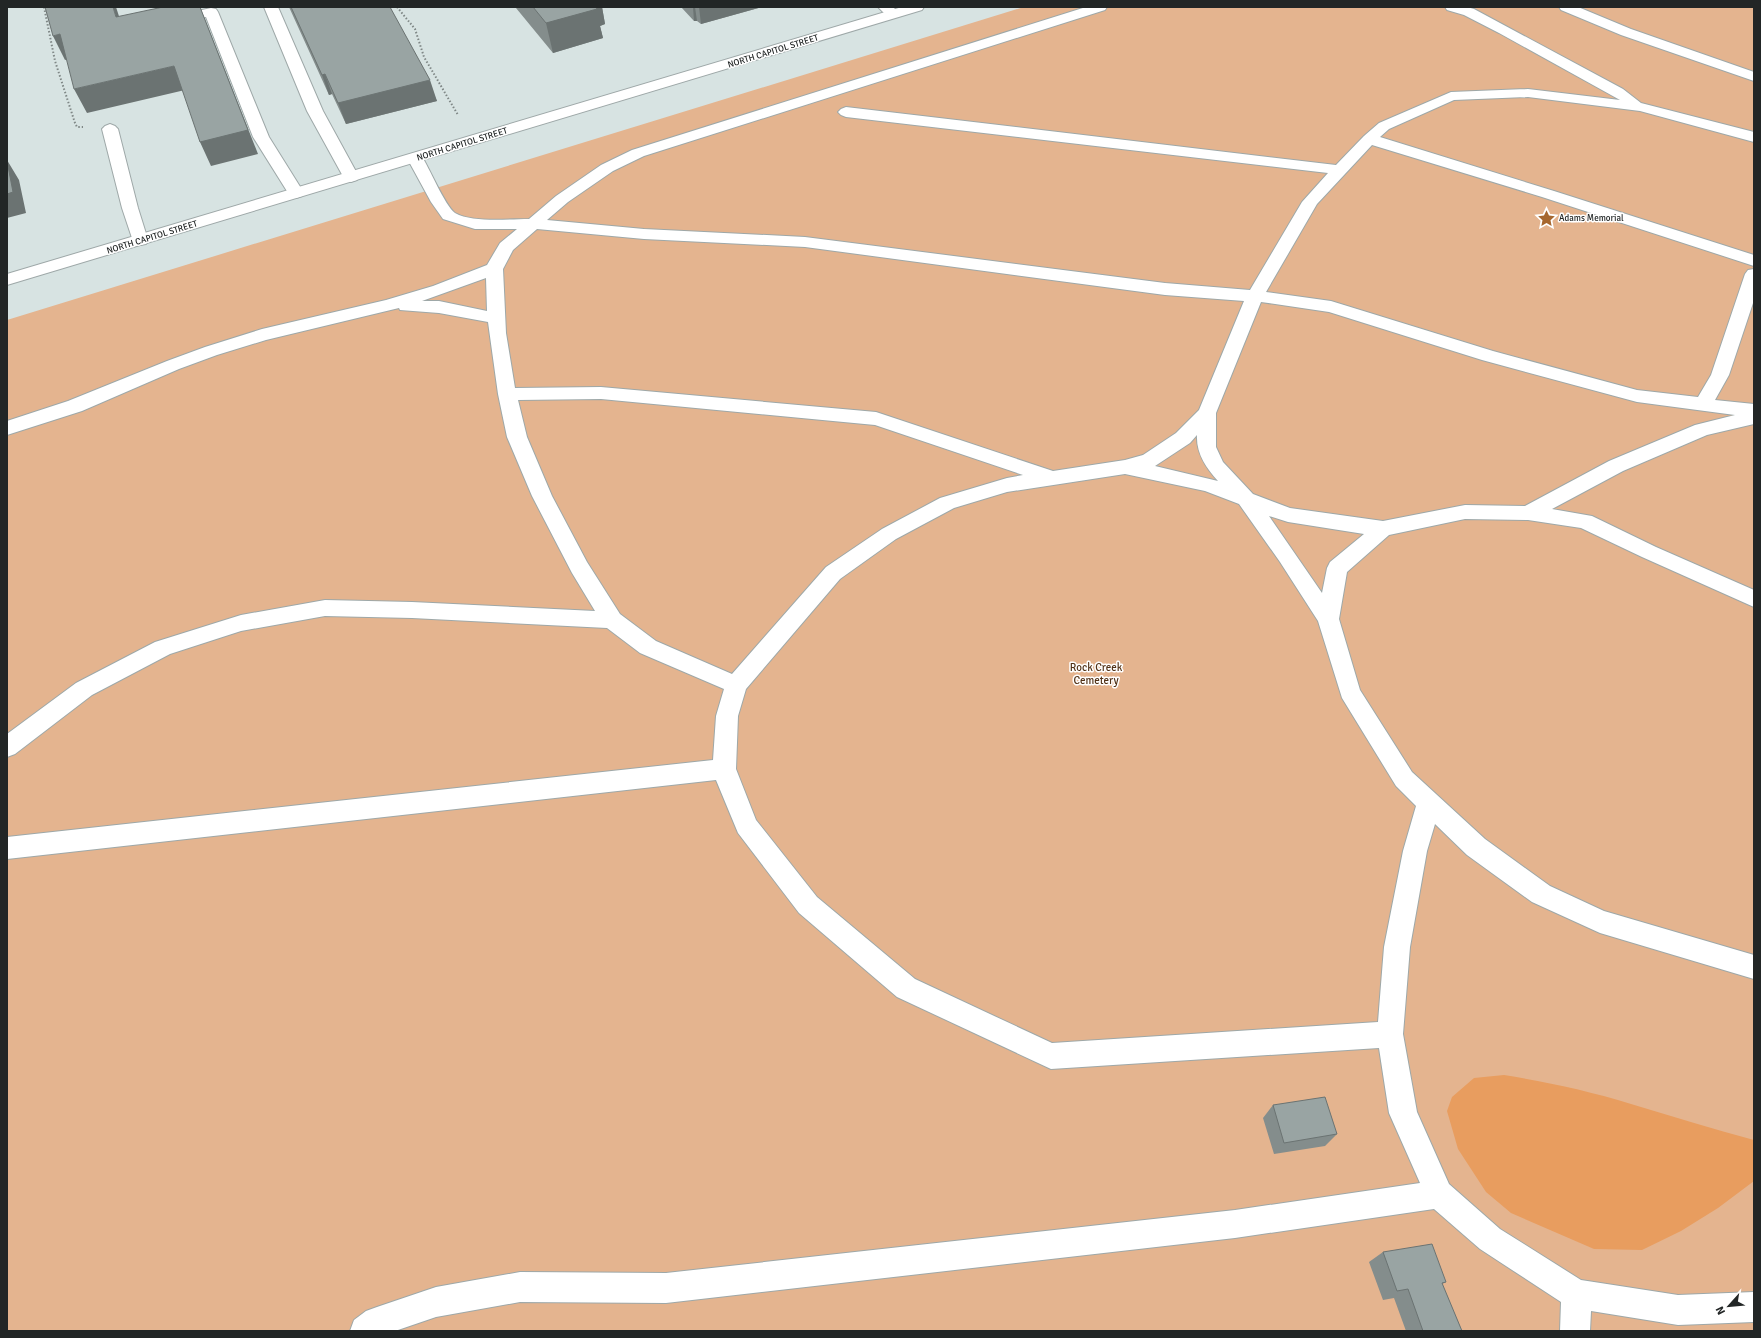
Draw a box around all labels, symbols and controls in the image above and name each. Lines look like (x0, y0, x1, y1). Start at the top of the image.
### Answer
street label: NORTH CAPITOL STREET (726, 32, 820, 71)
street label: NORTH CAPITOL STREET (415, 125, 509, 164)
place icon: Adams Memorial (1536, 208, 1556, 228)
place label: Adams Memorial (1559, 213, 1624, 224)
street label: NORTH CAPITOL STREET (105, 218, 199, 257)
park label: Rock Creek Cemetery (1070, 661, 1123, 687)
north arrow (1709, 1286, 1749, 1326)
text: N (1713, 1304, 1728, 1317)

